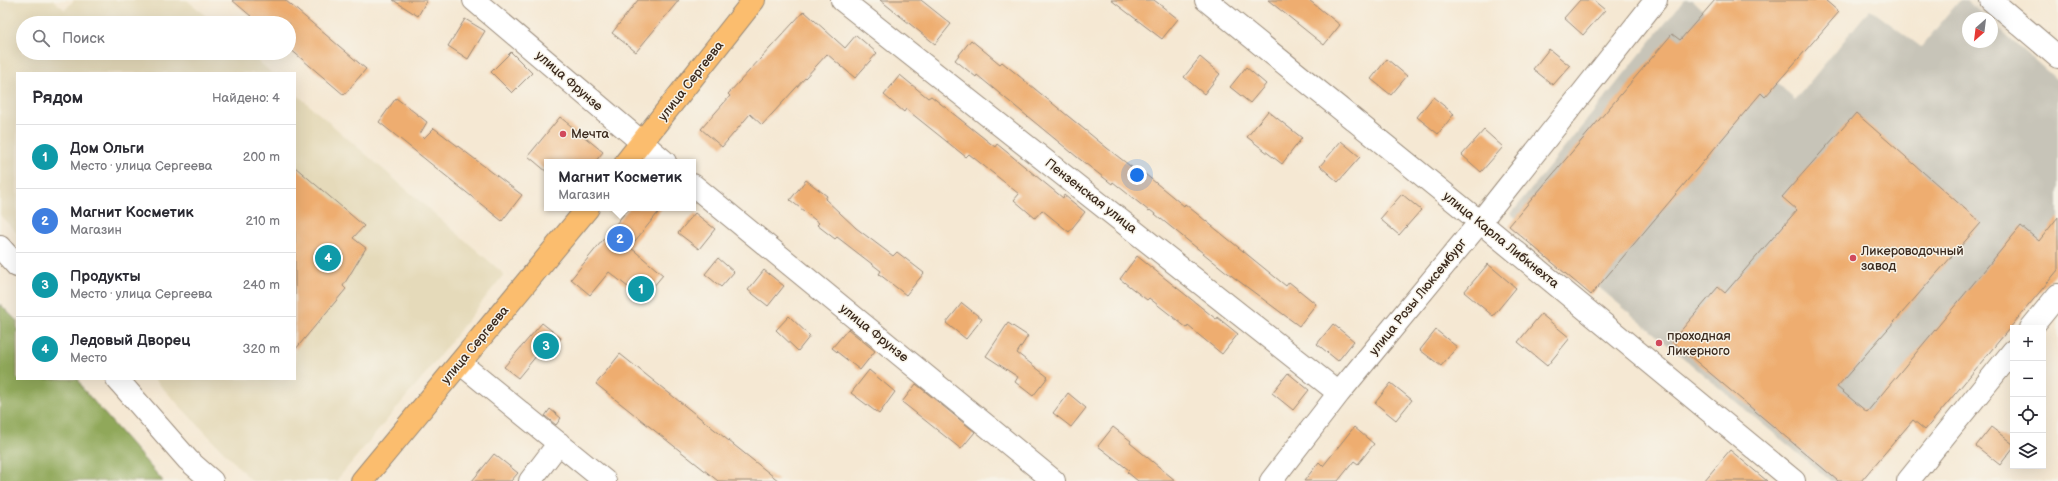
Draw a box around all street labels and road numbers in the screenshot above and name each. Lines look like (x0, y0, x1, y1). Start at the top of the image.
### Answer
street label: улица Сергеева (655, 38, 727, 124)
street label: улица Фрунзе (532, 47, 606, 115)
street label: Пензенская улица (1042, 155, 1141, 237)
street label: улица Карла Либкнехта (1440, 188, 1563, 292)
street label: улица Розы Люксембург (1366, 235, 1470, 359)
street label: улица Фрунзе (836, 300, 912, 366)
street label: улица Сергеева (438, 303, 512, 387)

